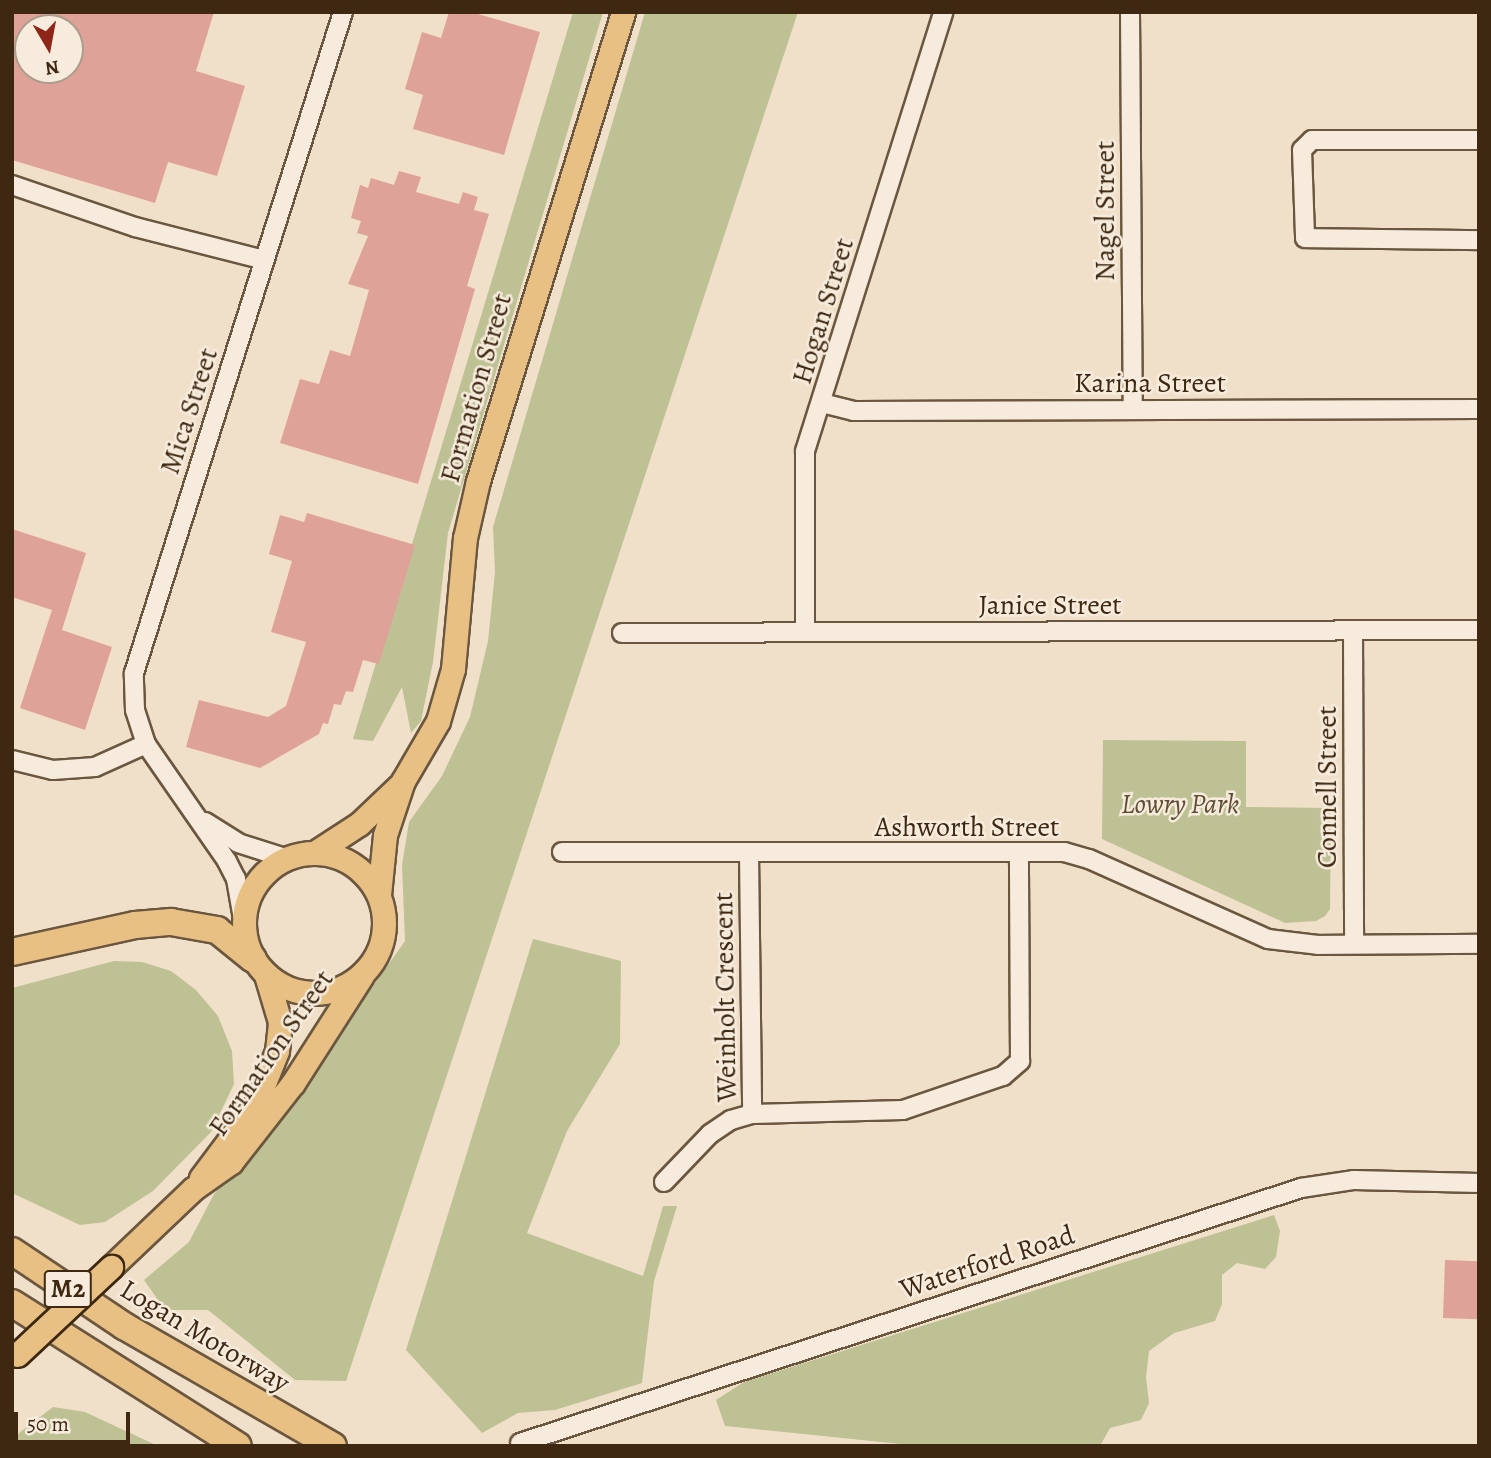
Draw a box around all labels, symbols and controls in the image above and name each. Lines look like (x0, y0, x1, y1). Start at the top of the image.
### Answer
north arrow (14, 14, 84, 84)
text: N (43, 54, 61, 82)
street label: Nagel Street (1088, 141, 1122, 281)
street label: Hogan Street (785, 234, 861, 388)
street label: Formation Street (433, 290, 519, 486)
street label: Mica Street (153, 344, 225, 478)
street label: Karina Street (1074, 366, 1226, 400)
street label: Janice Street (979, 588, 1121, 622)
street label: Connell Street (1310, 706, 1344, 868)
park label: Lowry Park (1121, 787, 1239, 821)
street label: Ashworth Street (875, 810, 1059, 844)
street label: Weinholt Crescent (706, 892, 744, 1102)
street label: Formation Street (201, 964, 341, 1142)
street label: Waterford Road (896, 1218, 1078, 1306)
road number: M2 (43, 1266, 92, 1312)
street label: Logan Motorway (114, 1272, 296, 1400)
scale bar (18, 1398, 133, 1442)
text: 50 m (27, 1410, 69, 1438)

